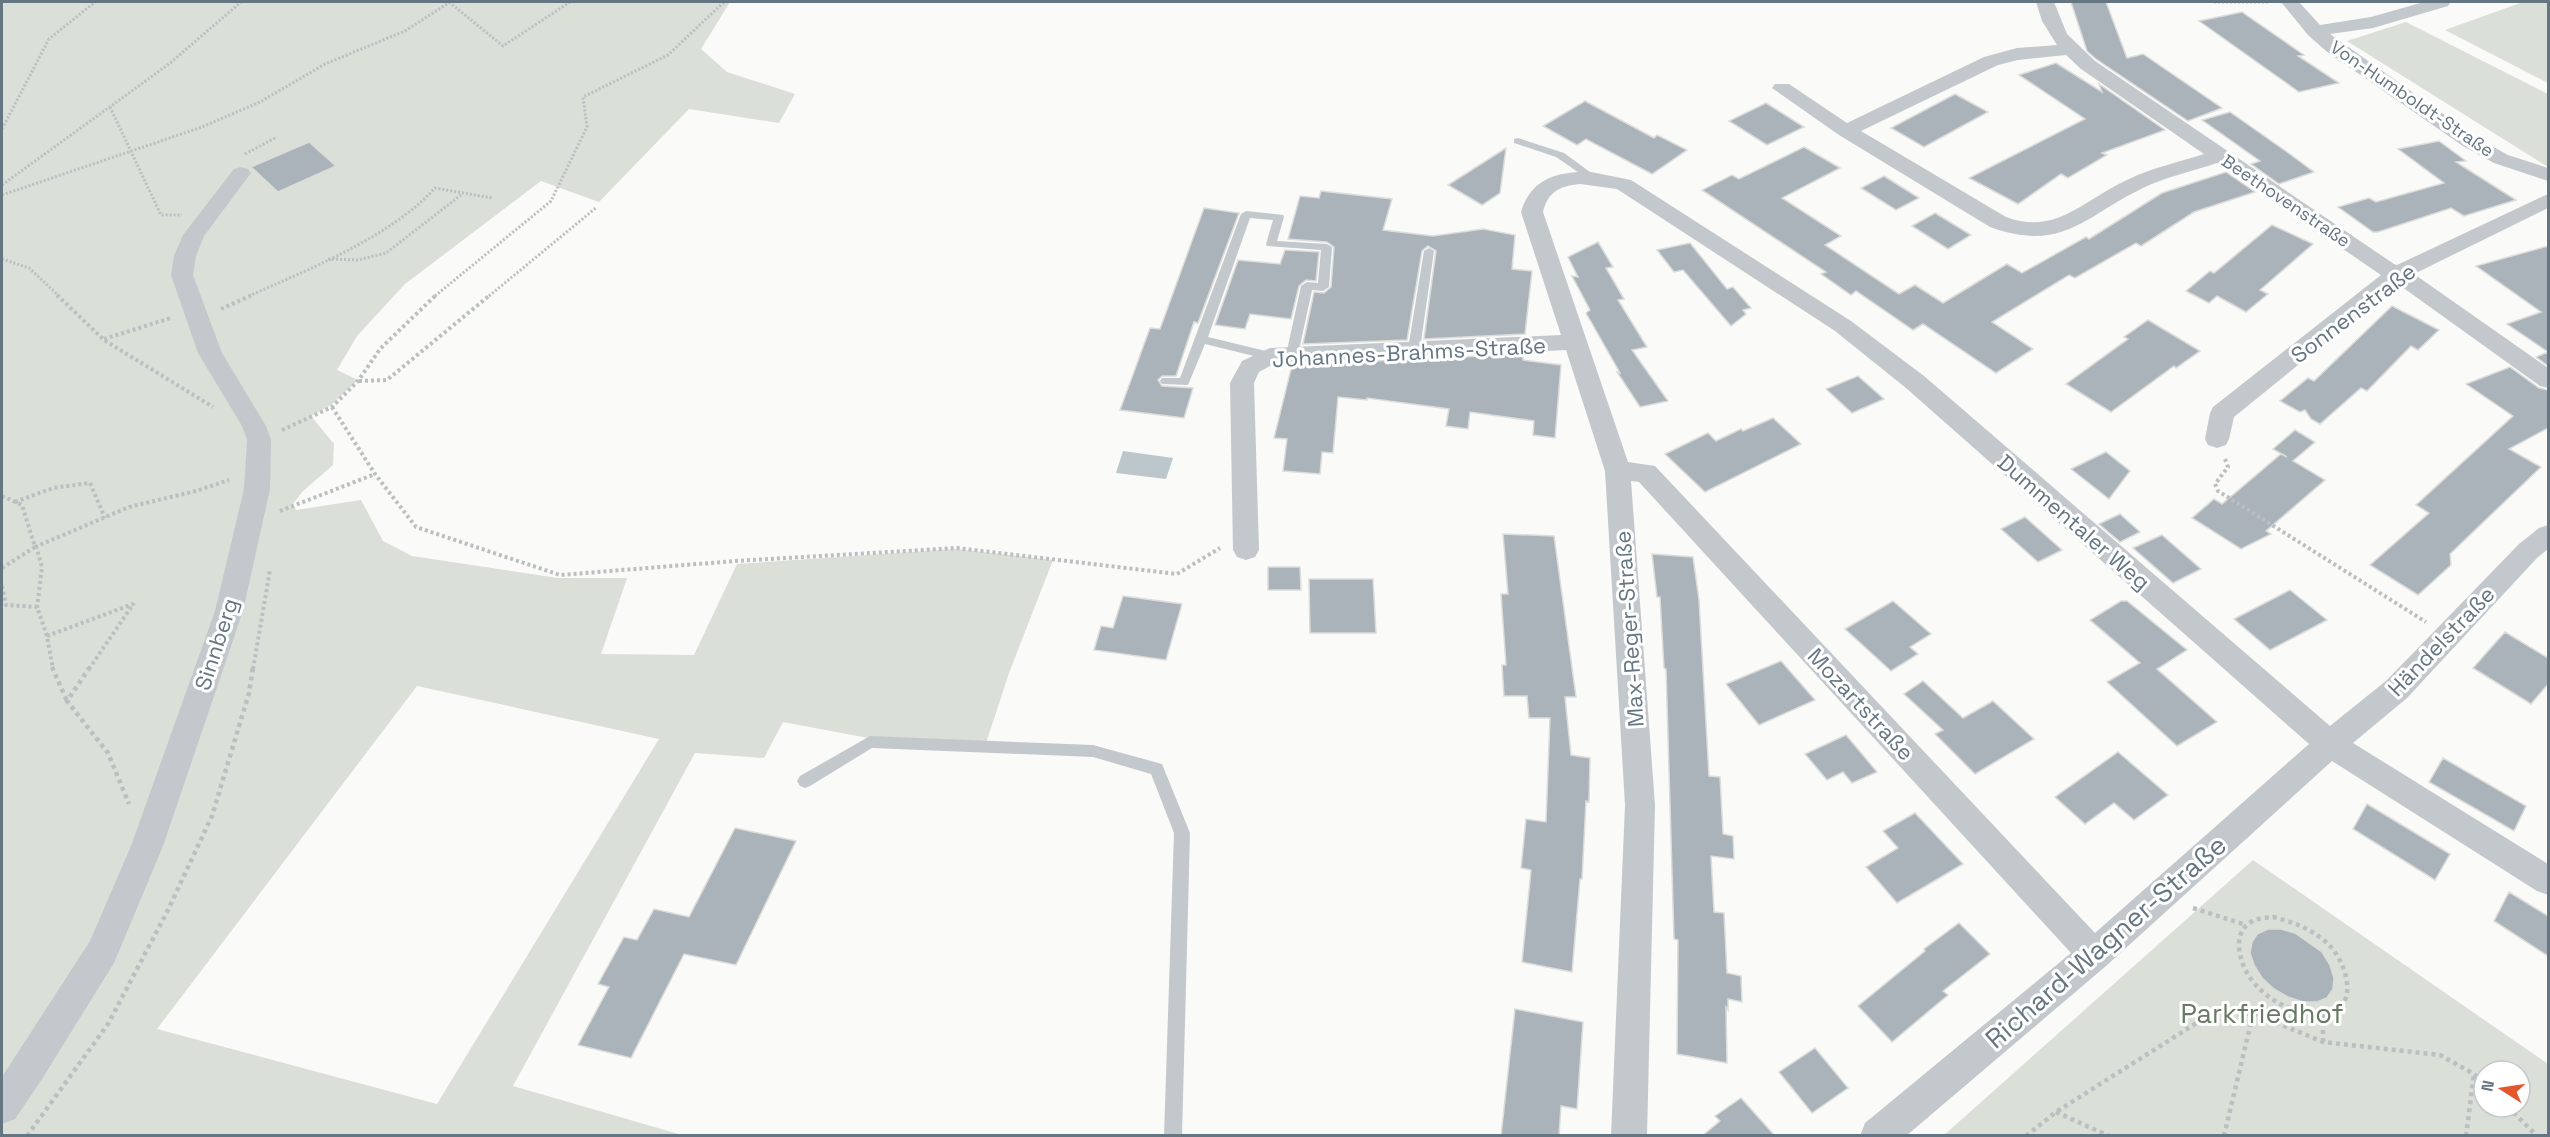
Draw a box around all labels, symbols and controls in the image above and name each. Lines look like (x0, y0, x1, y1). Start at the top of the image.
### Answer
street label: Von-Humboldt-Straße (2326, 35, 2498, 162)
street label: Beethovenstraße (2218, 149, 2355, 252)
street label: Sonnenstraße (2285, 257, 2421, 369)
street label: Johannes-Brahms-Straße (1271, 331, 1547, 373)
street label: Dummentaler Weg (1992, 448, 2156, 596)
street label: Max-Reger-Straße (1608, 530, 1650, 728)
street label: Händelstraße (2382, 580, 2500, 702)
street label: Sinnberg (188, 594, 244, 694)
street label: Mozartstraße (1802, 642, 1920, 766)
street label: Richard-Wagner-Straße (1978, 827, 2233, 1056)
park label: Parkfriedhof (2181, 996, 2344, 1031)
north arrow (2472, 1059, 2532, 1119)
text: N (2476, 1079, 2499, 1093)

